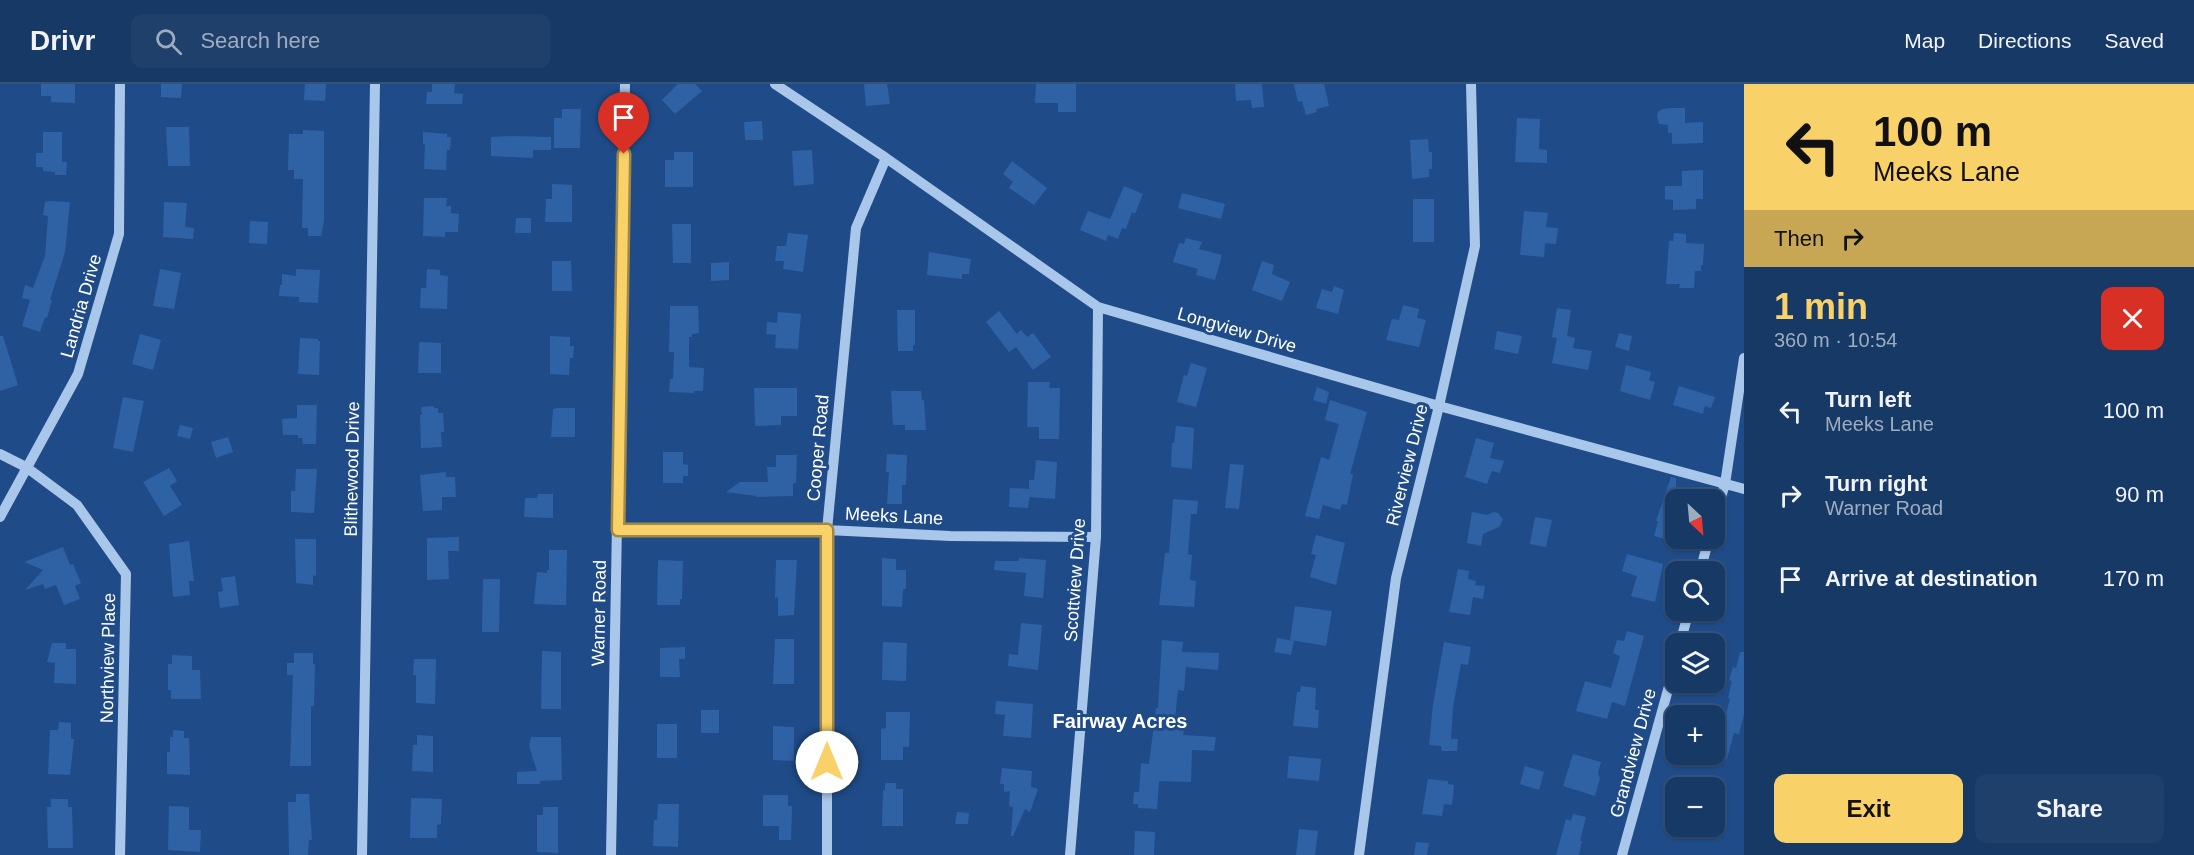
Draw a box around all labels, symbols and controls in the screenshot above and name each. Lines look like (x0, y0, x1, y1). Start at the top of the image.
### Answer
search box (131, 14, 551, 68)
text: Drivr (30, 25, 95, 56)
icon: search (152, 25, 185, 58)
text: Search here (200, 28, 320, 53)
text: Map (1904, 29, 1945, 52)
text: Directions (1978, 29, 2071, 52)
text: Saved (2104, 29, 2164, 52)
pin (598, 92, 649, 154)
icon: arrive (607, 101, 640, 134)
icon: left (1774, 108, 1852, 186)
text: 100 m (1873, 108, 1992, 155)
text: Meeks Lane (1873, 157, 2020, 187)
icon: right (1836, 222, 1869, 255)
text: Then (1774, 226, 1824, 251)
street label: Landria Drive (57, 252, 105, 360)
text: 1 min (1774, 286, 1868, 327)
button: close (2101, 287, 2164, 350)
street label: Longview Drive (1175, 303, 1299, 357)
text: 360 m · 10:54 (1774, 329, 1897, 351)
text: Turn left (1825, 387, 1911, 412)
street label: Cooper Road (803, 394, 833, 502)
icon: left (1774, 395, 1807, 428)
text: 100 m (2103, 398, 2164, 423)
street label: Blithewood Drive (341, 401, 363, 537)
street label: Riverview Drive (1382, 402, 1432, 528)
text: Meeks Lane (1825, 413, 1934, 435)
text: Turn right (1825, 471, 1927, 496)
icon: right (1774, 479, 1807, 512)
text: 90 m (2115, 482, 2164, 507)
north arrow (1665, 489, 1725, 549)
map controls (1665, 489, 1725, 837)
text: Warner Road (1825, 497, 1943, 519)
street label: Meeks Lane (845, 503, 943, 529)
street label: Scottview Drive (1061, 517, 1089, 643)
street label: Warner Road (588, 560, 610, 666)
button: search (1665, 561, 1725, 621)
icon: arrive (1774, 563, 1807, 596)
text: Arrive at destination (1825, 566, 2038, 591)
text: 170 m (2103, 566, 2164, 591)
street label: Northview Place (97, 593, 119, 723)
button: layers (1665, 633, 1725, 693)
street label: Grandview Drive (1606, 686, 1660, 820)
button: + (1665, 705, 1725, 765)
district label: Fairway Acres (1053, 710, 1187, 732)
position arrow (795, 730, 859, 794)
button: Exit (1774, 774, 1963, 843)
button: Share (1975, 774, 2164, 843)
button: − (1665, 777, 1725, 837)

